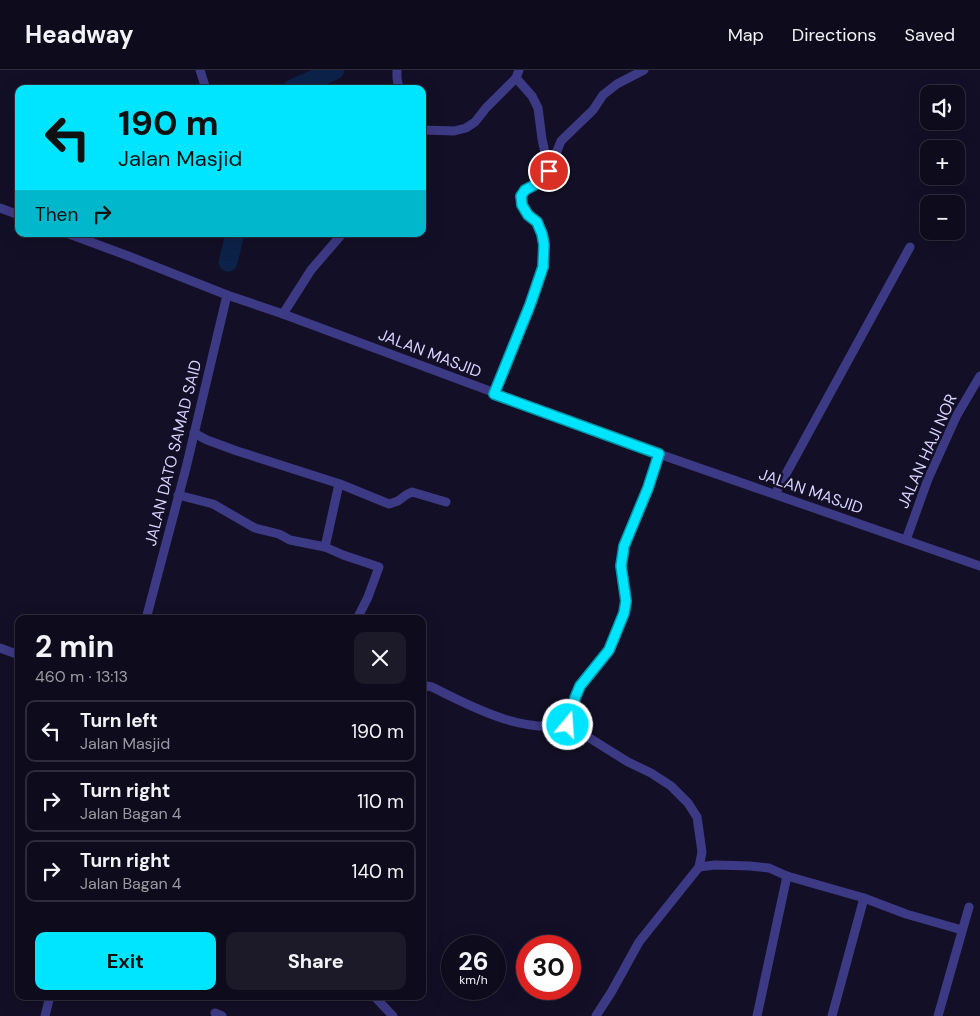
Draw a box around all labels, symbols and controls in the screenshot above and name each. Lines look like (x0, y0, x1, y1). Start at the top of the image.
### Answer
text: Headway (25, 19, 134, 50)
text: Map (728, 23, 764, 47)
text: Directions (792, 23, 877, 47)
text: Saved (905, 23, 955, 47)
map controls (920, 85, 965, 240)
button: sound (920, 85, 965, 130)
text: 190 m (118, 100, 219, 146)
icon: left (35, 105, 100, 170)
button: + (920, 140, 965, 185)
text: Jalan Masjid (118, 144, 242, 173)
pin (528, 150, 570, 192)
icon: arrive (535, 157, 563, 185)
button: − (920, 195, 965, 240)
icon: right (88, 200, 116, 228)
text: Then (35, 202, 78, 227)
street label: JALAN MASJID (376, 324, 484, 382)
street label: JALAN DATO SAMAD SAID (140, 358, 206, 548)
street label: JALAN HAJI NOR (892, 391, 962, 511)
street label: JALAN MASJID (756, 463, 866, 519)
text: 2 min (35, 627, 114, 666)
button: close (354, 632, 406, 684)
text: 460 m · 13:13 (35, 666, 128, 687)
position arrow (541, 698, 593, 750)
text: Turn left (80, 708, 158, 733)
icon: left (37, 717, 65, 745)
text: 190 m (351, 719, 404, 744)
text: Jalan Masjid (80, 733, 170, 754)
text: Turn right (80, 778, 170, 803)
icon: right (37, 787, 65, 815)
text: 110 m (357, 789, 404, 814)
text: Jalan Bagan 4 (80, 803, 182, 824)
text: Turn right (80, 848, 170, 873)
icon: right (37, 857, 65, 885)
text: 140 m (352, 859, 404, 884)
text: Jalan Bagan 4 (80, 873, 182, 894)
button: Exit (35, 932, 216, 990)
button: Share (226, 932, 406, 990)
speed limit sign: 30 (516, 935, 581, 1000)
text: 26 (458, 945, 489, 978)
text: km/h (459, 972, 488, 988)

